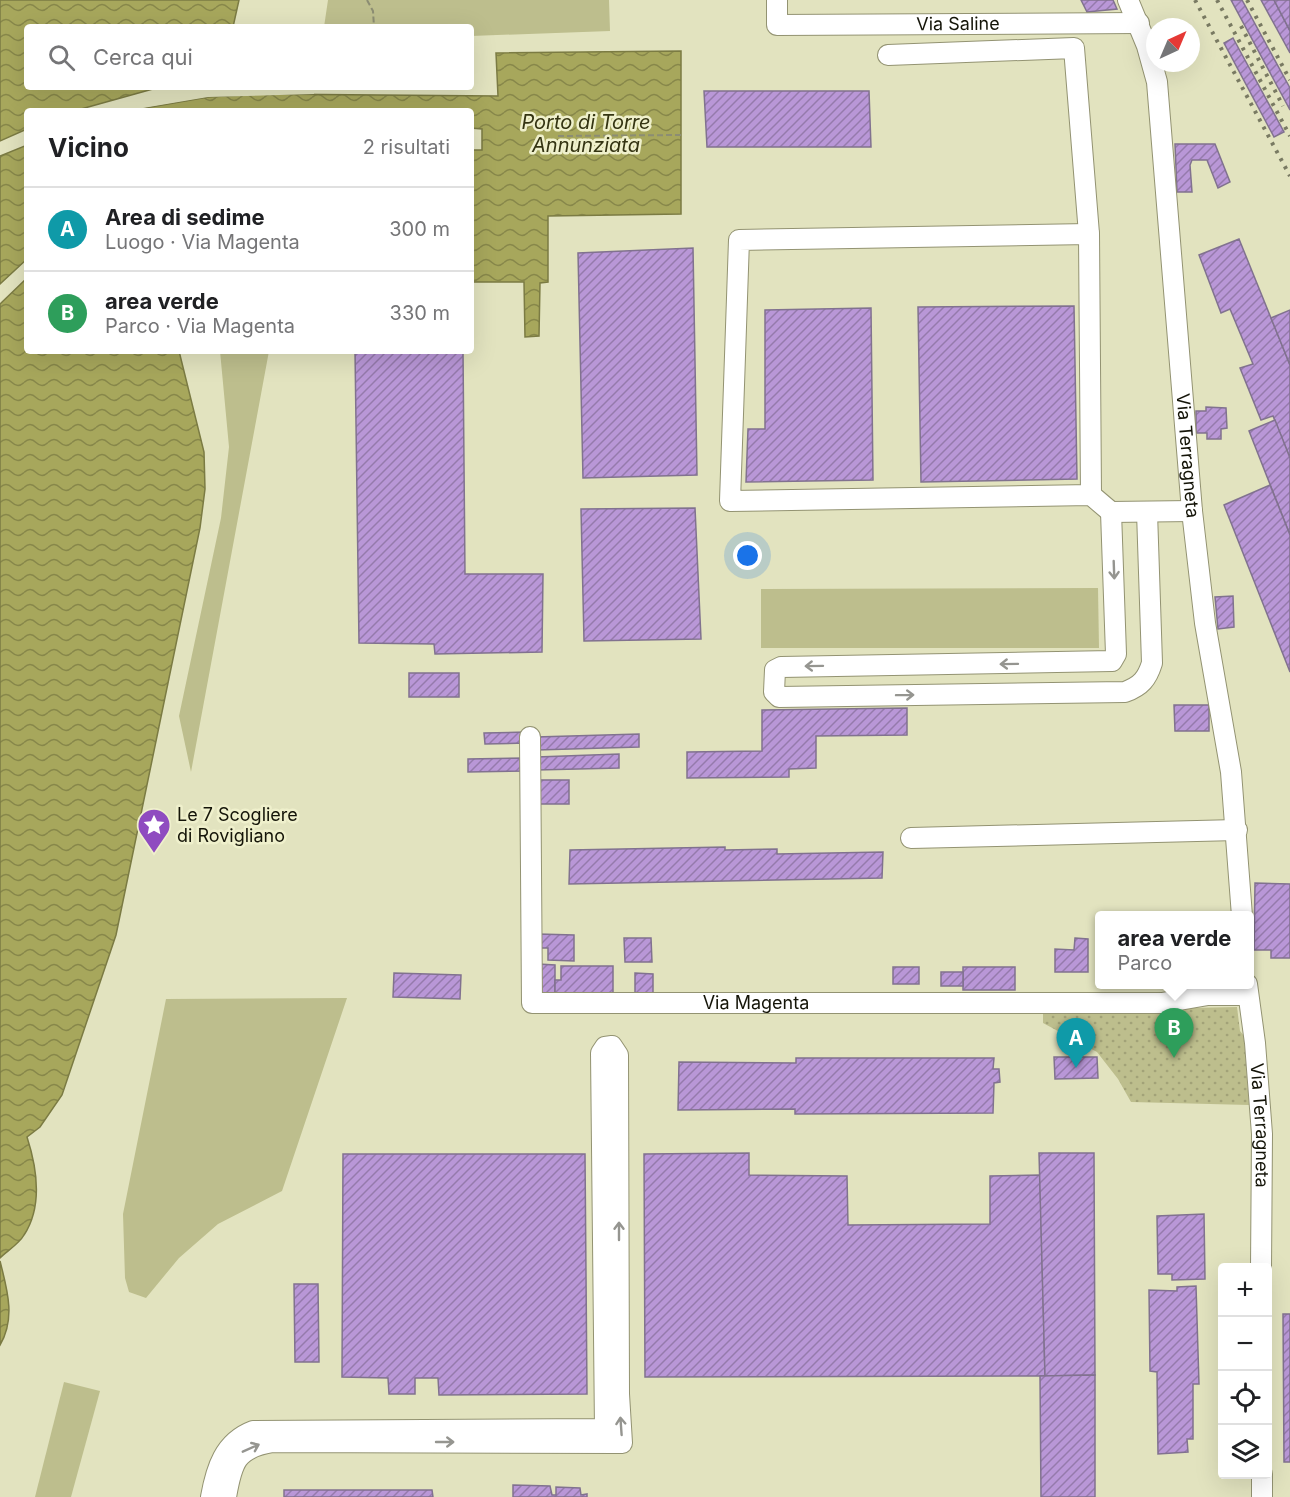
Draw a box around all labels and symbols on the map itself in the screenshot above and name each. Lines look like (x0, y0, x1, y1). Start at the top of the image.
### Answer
street label: Via Saline (916, 13, 1000, 34)
north arrow (1146, 18, 1200, 72)
water label: Porto di Torre Annunziata (521, 110, 651, 157)
street label: Via Terragneta (1172, 392, 1204, 519)
your location (733, 541, 762, 570)
one-way arrow (1108, 560, 1119, 580)
one-way arrow (1000, 658, 1020, 669)
one-way arrow (805, 661, 825, 672)
one-way arrow (894, 689, 914, 701)
place label: Le 7 Scogliere di Rovigliano (177, 804, 298, 846)
place icon: Le 7 Scogliere di Rovigliano (136, 807, 172, 854)
street label: Via Magenta (703, 992, 809, 1013)
pin: B (1154, 1008, 1194, 1058)
pin: A (1056, 1018, 1096, 1068)
street label: Via Terragneta (1247, 1062, 1273, 1188)
one-way arrow (613, 1221, 625, 1241)
one-way arrow (616, 1416, 627, 1436)
one-way arrow (434, 1436, 454, 1448)
one-way arrow (241, 1442, 259, 1453)

